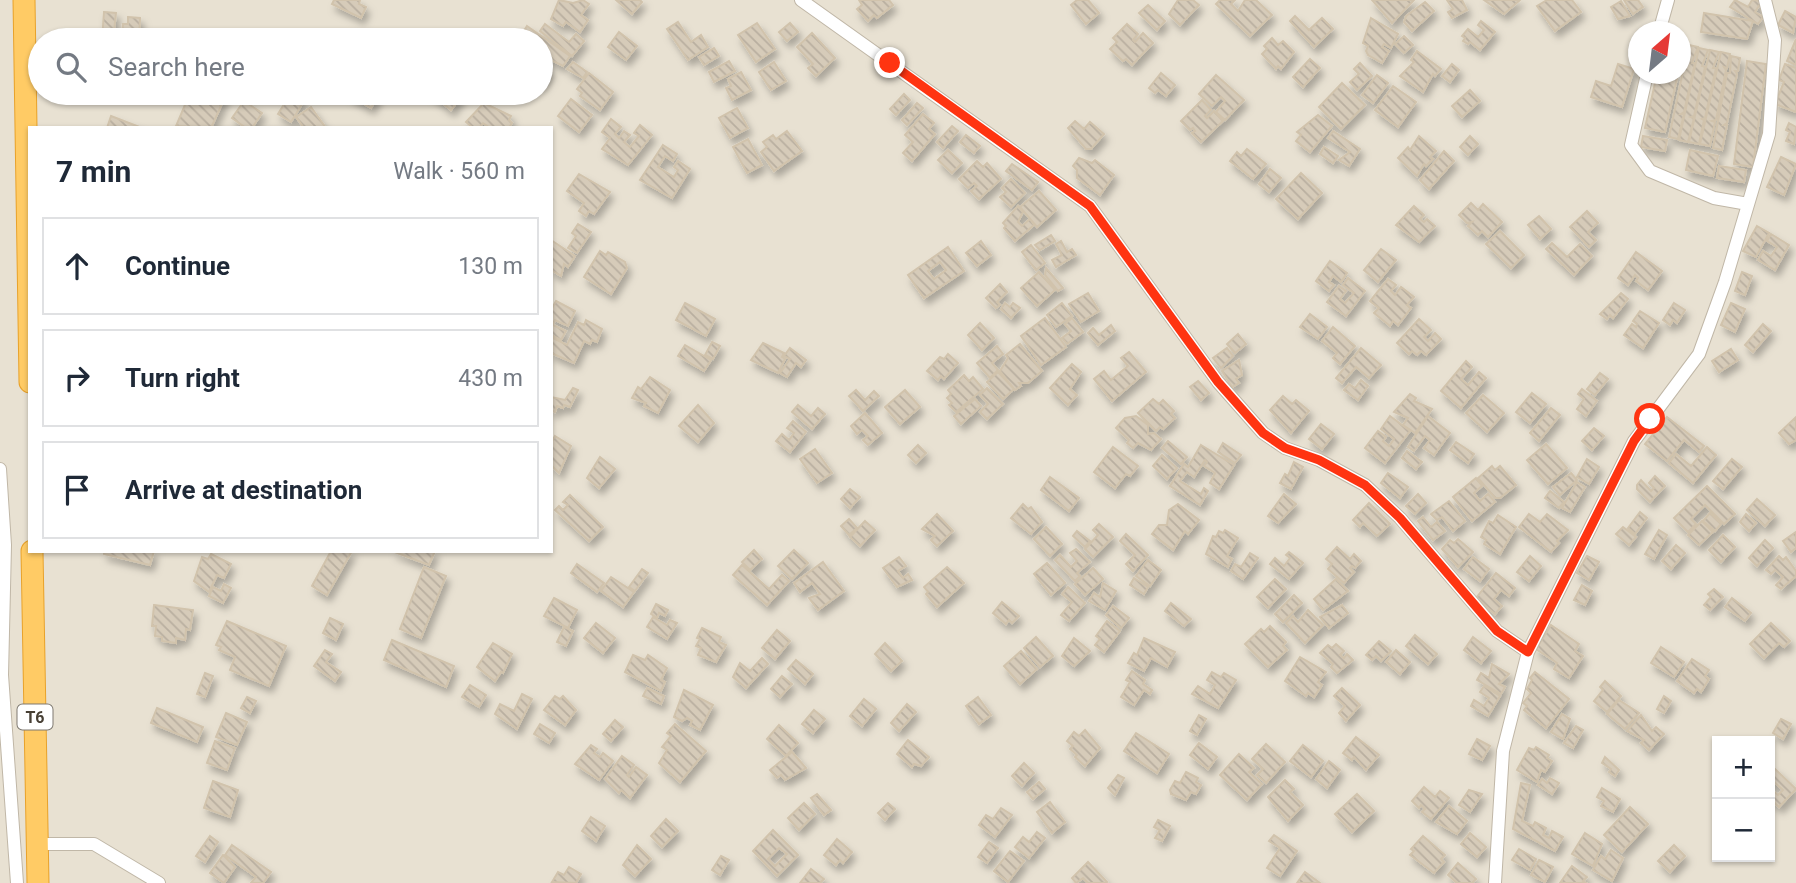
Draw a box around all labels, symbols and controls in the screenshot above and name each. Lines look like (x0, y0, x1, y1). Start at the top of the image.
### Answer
north arrow (1628, 21, 1691, 84)
search box (28, 28, 553, 105)
route end (874, 47, 905, 78)
icon: search (52, 48, 90, 86)
text: Search here (108, 52, 245, 82)
text: 7 min (56, 154, 131, 189)
text: Walk · 560 m (393, 158, 525, 185)
icon: ahead (58, 247, 96, 285)
text: Continue (125, 251, 230, 281)
text: 130 m (458, 253, 523, 280)
icon: right (58, 359, 96, 397)
text: Turn right (125, 363, 240, 393)
text: 430 m (458, 365, 523, 392)
route start (1634, 403, 1665, 434)
icon: arrive (58, 471, 96, 509)
text: Arrive at destination (125, 475, 362, 505)
road number: T6 (18, 704, 52, 730)
map controls (1712, 736, 1775, 862)
button: + (1712, 736, 1775, 799)
button: − (1712, 799, 1775, 862)

